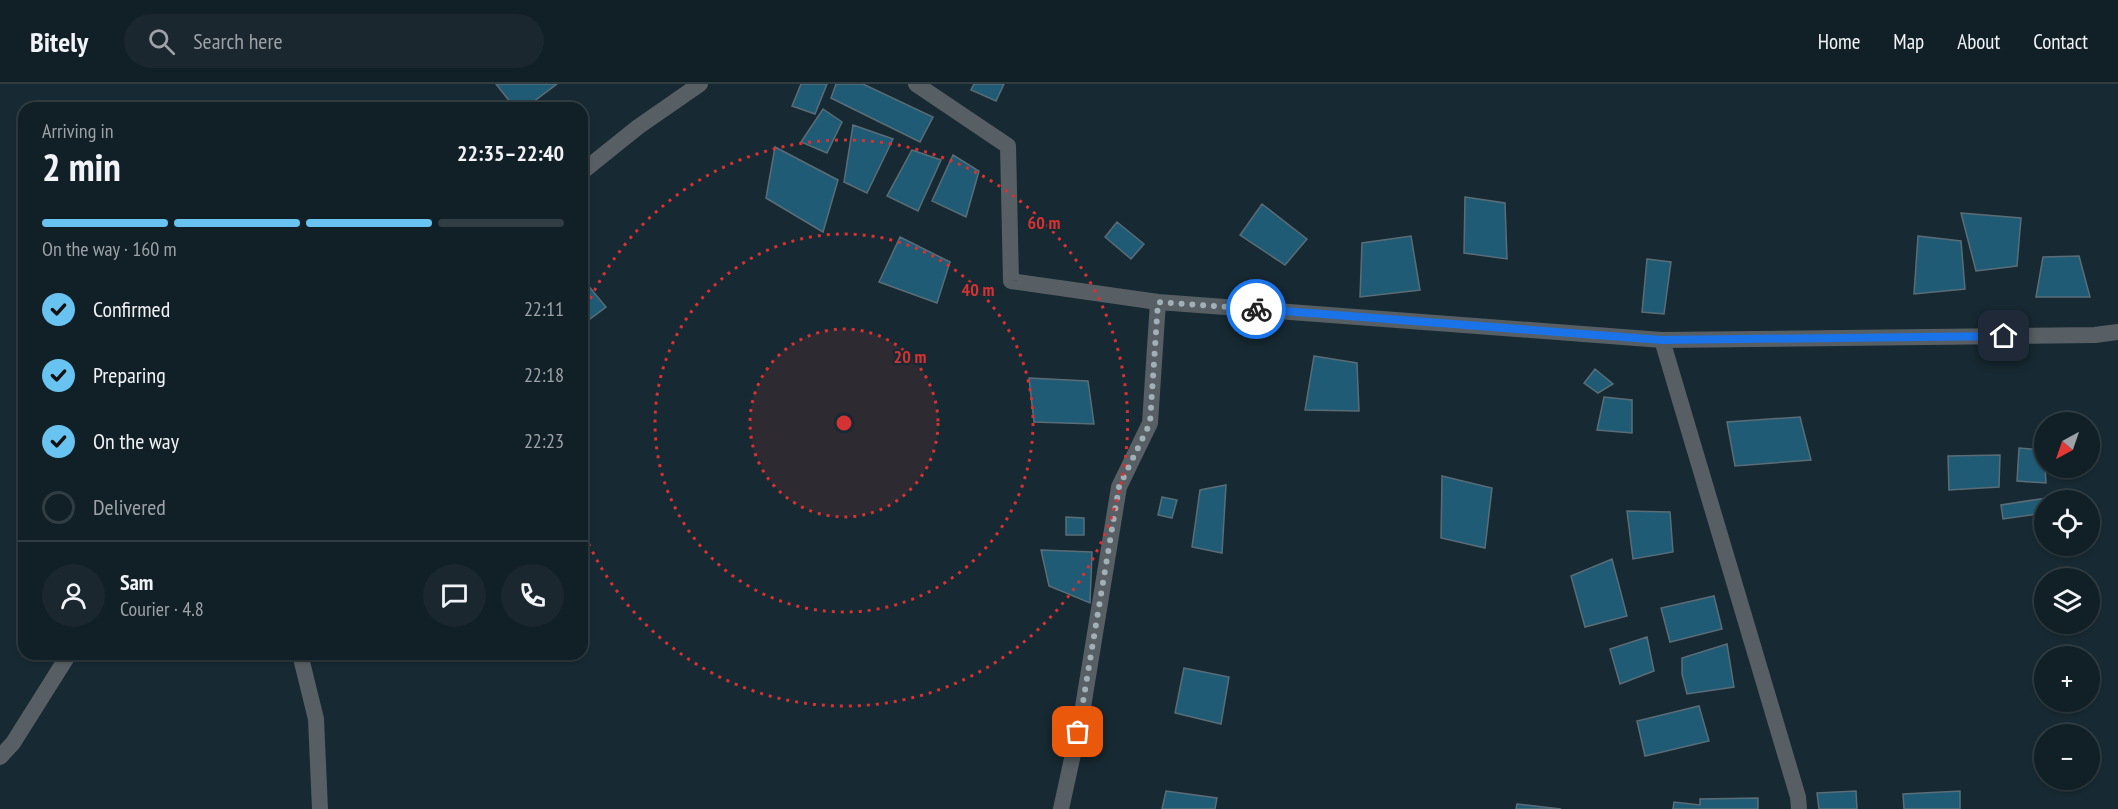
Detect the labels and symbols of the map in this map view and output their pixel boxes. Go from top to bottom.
text: 60 m [1028,211,1060,234]
text: 40 m [962,278,994,301]
courier [1226,279,1286,339]
pin [1978,310,2029,361]
text: 20 m [894,345,926,368]
north arrow [2034,412,2100,478]
centre of rings [834,413,854,433]
pin [1052,706,1103,757]

